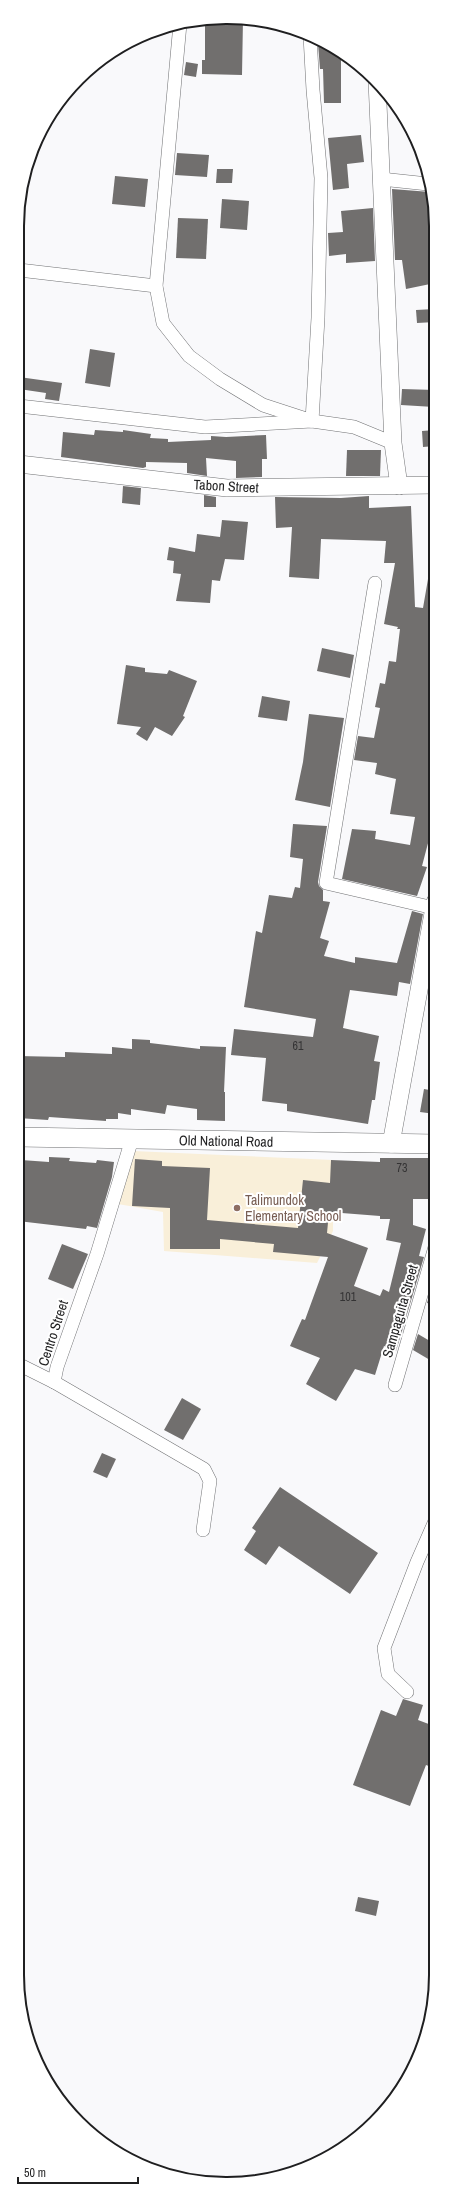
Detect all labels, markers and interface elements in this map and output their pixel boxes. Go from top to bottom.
street label: Tabon Street [193,475,259,497]
house number: 61 [293,1038,304,1054]
street label: Old National Road [179,1131,273,1151]
house number: 73 [397,1160,407,1176]
place label: Talimundok Elementary School [245,1191,341,1225]
marker: Talimundok Elementary School [232,1203,242,1213]
street label: Sampaguita Street [378,1263,422,1359]
house number: 101 [340,1289,357,1305]
street label: Centro Street [34,1298,72,1368]
scale bar [18,2159,138,2185]
text: 50 m [24,2165,46,2181]

